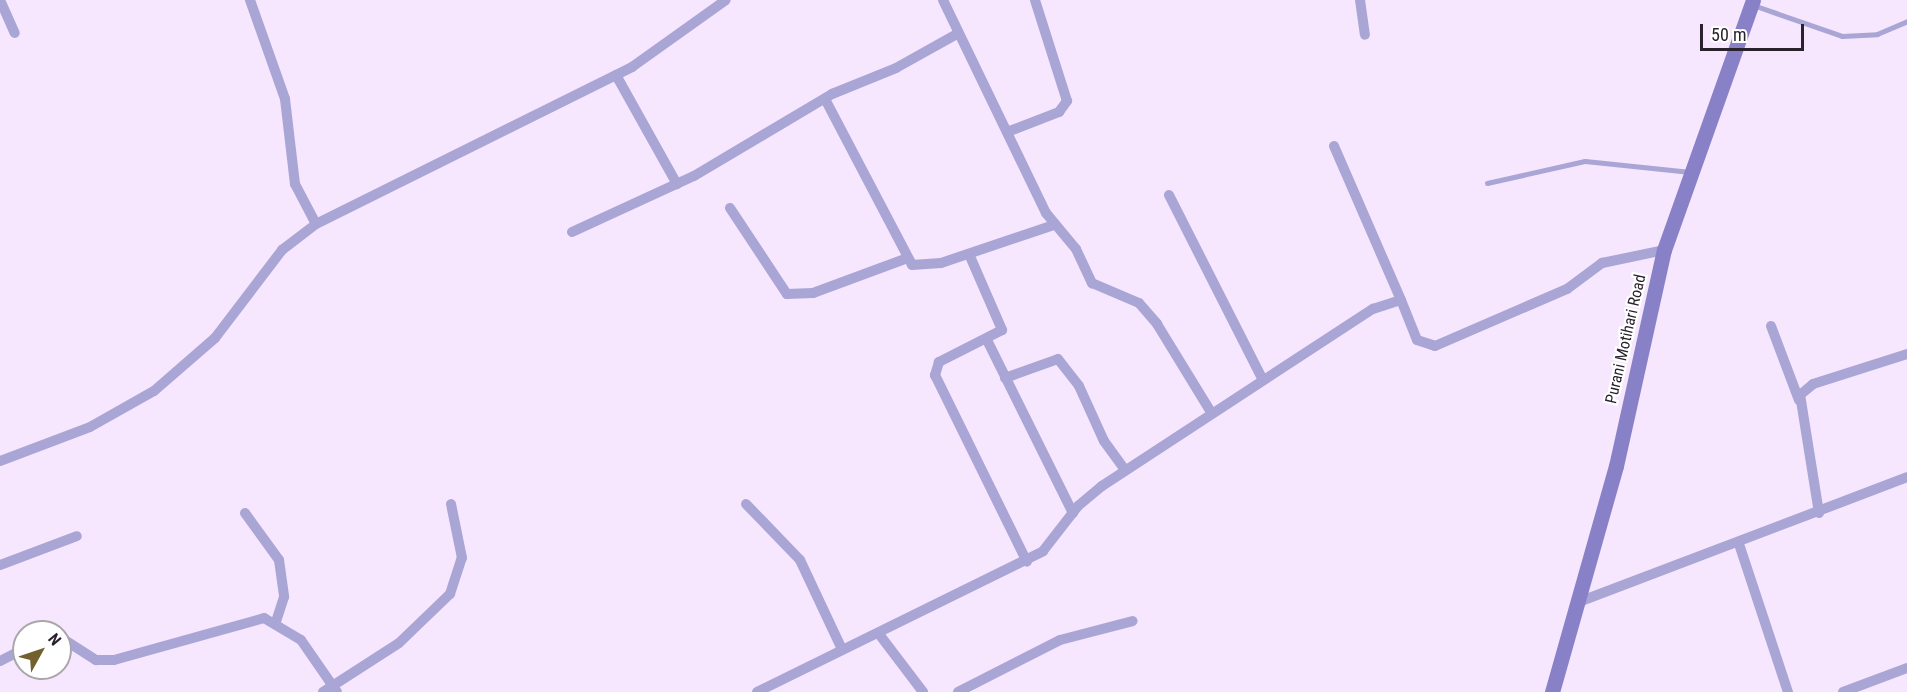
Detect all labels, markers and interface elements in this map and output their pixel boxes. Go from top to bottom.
scale bar [1703,12,1806,50]
text: 50 m [1711,24,1746,45]
street label: Purani Motihari Road [1602,272,1650,406]
north arrow [12,620,72,680]
text: N [44,630,65,649]

